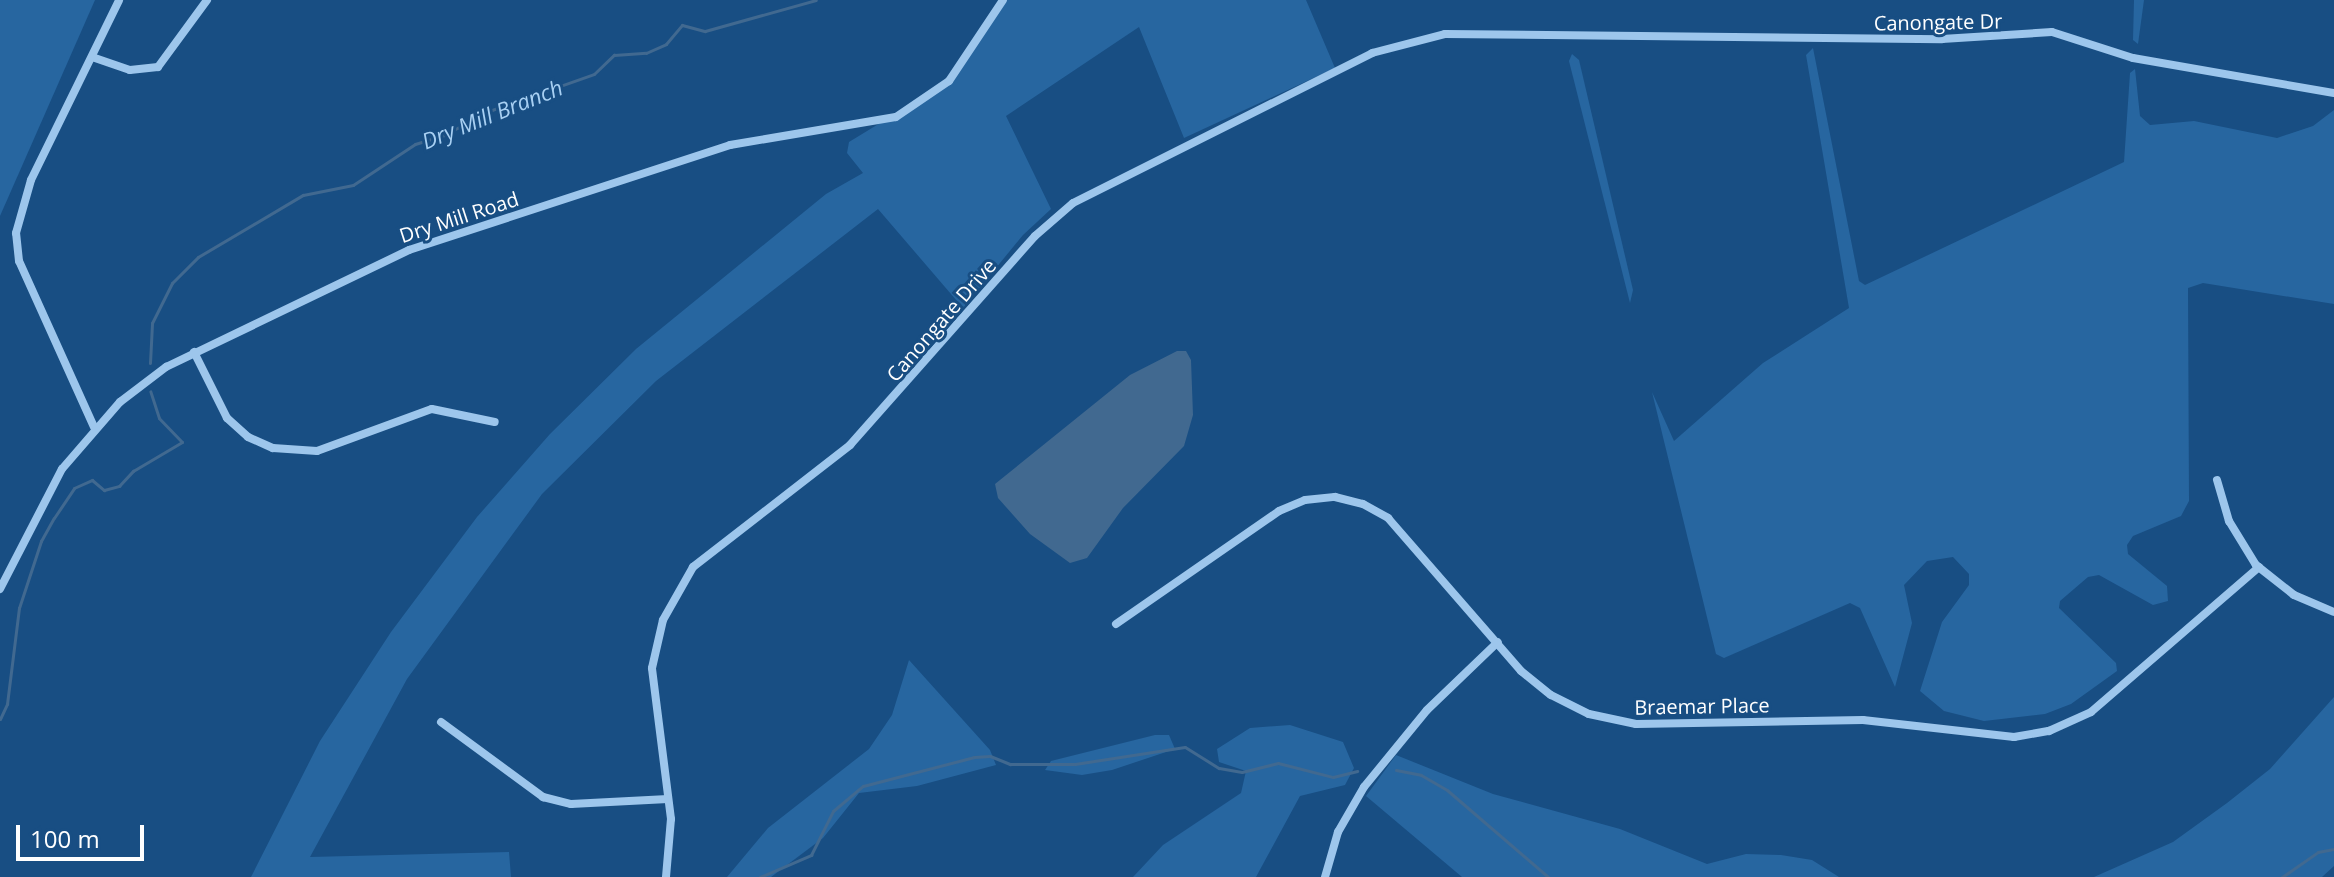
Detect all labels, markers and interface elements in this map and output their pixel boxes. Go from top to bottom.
street label: Canongate Dr [1874,9,2002,35]
water label: Dry Mill Branch [418,74,566,154]
street label: Dry Mill Road [396,186,522,248]
street label: Canongate Drive [881,254,1001,386]
street label: Braemar Place [1634,693,1770,719]
scale bar [20,809,148,859]
text: 100 m [30,822,100,855]

